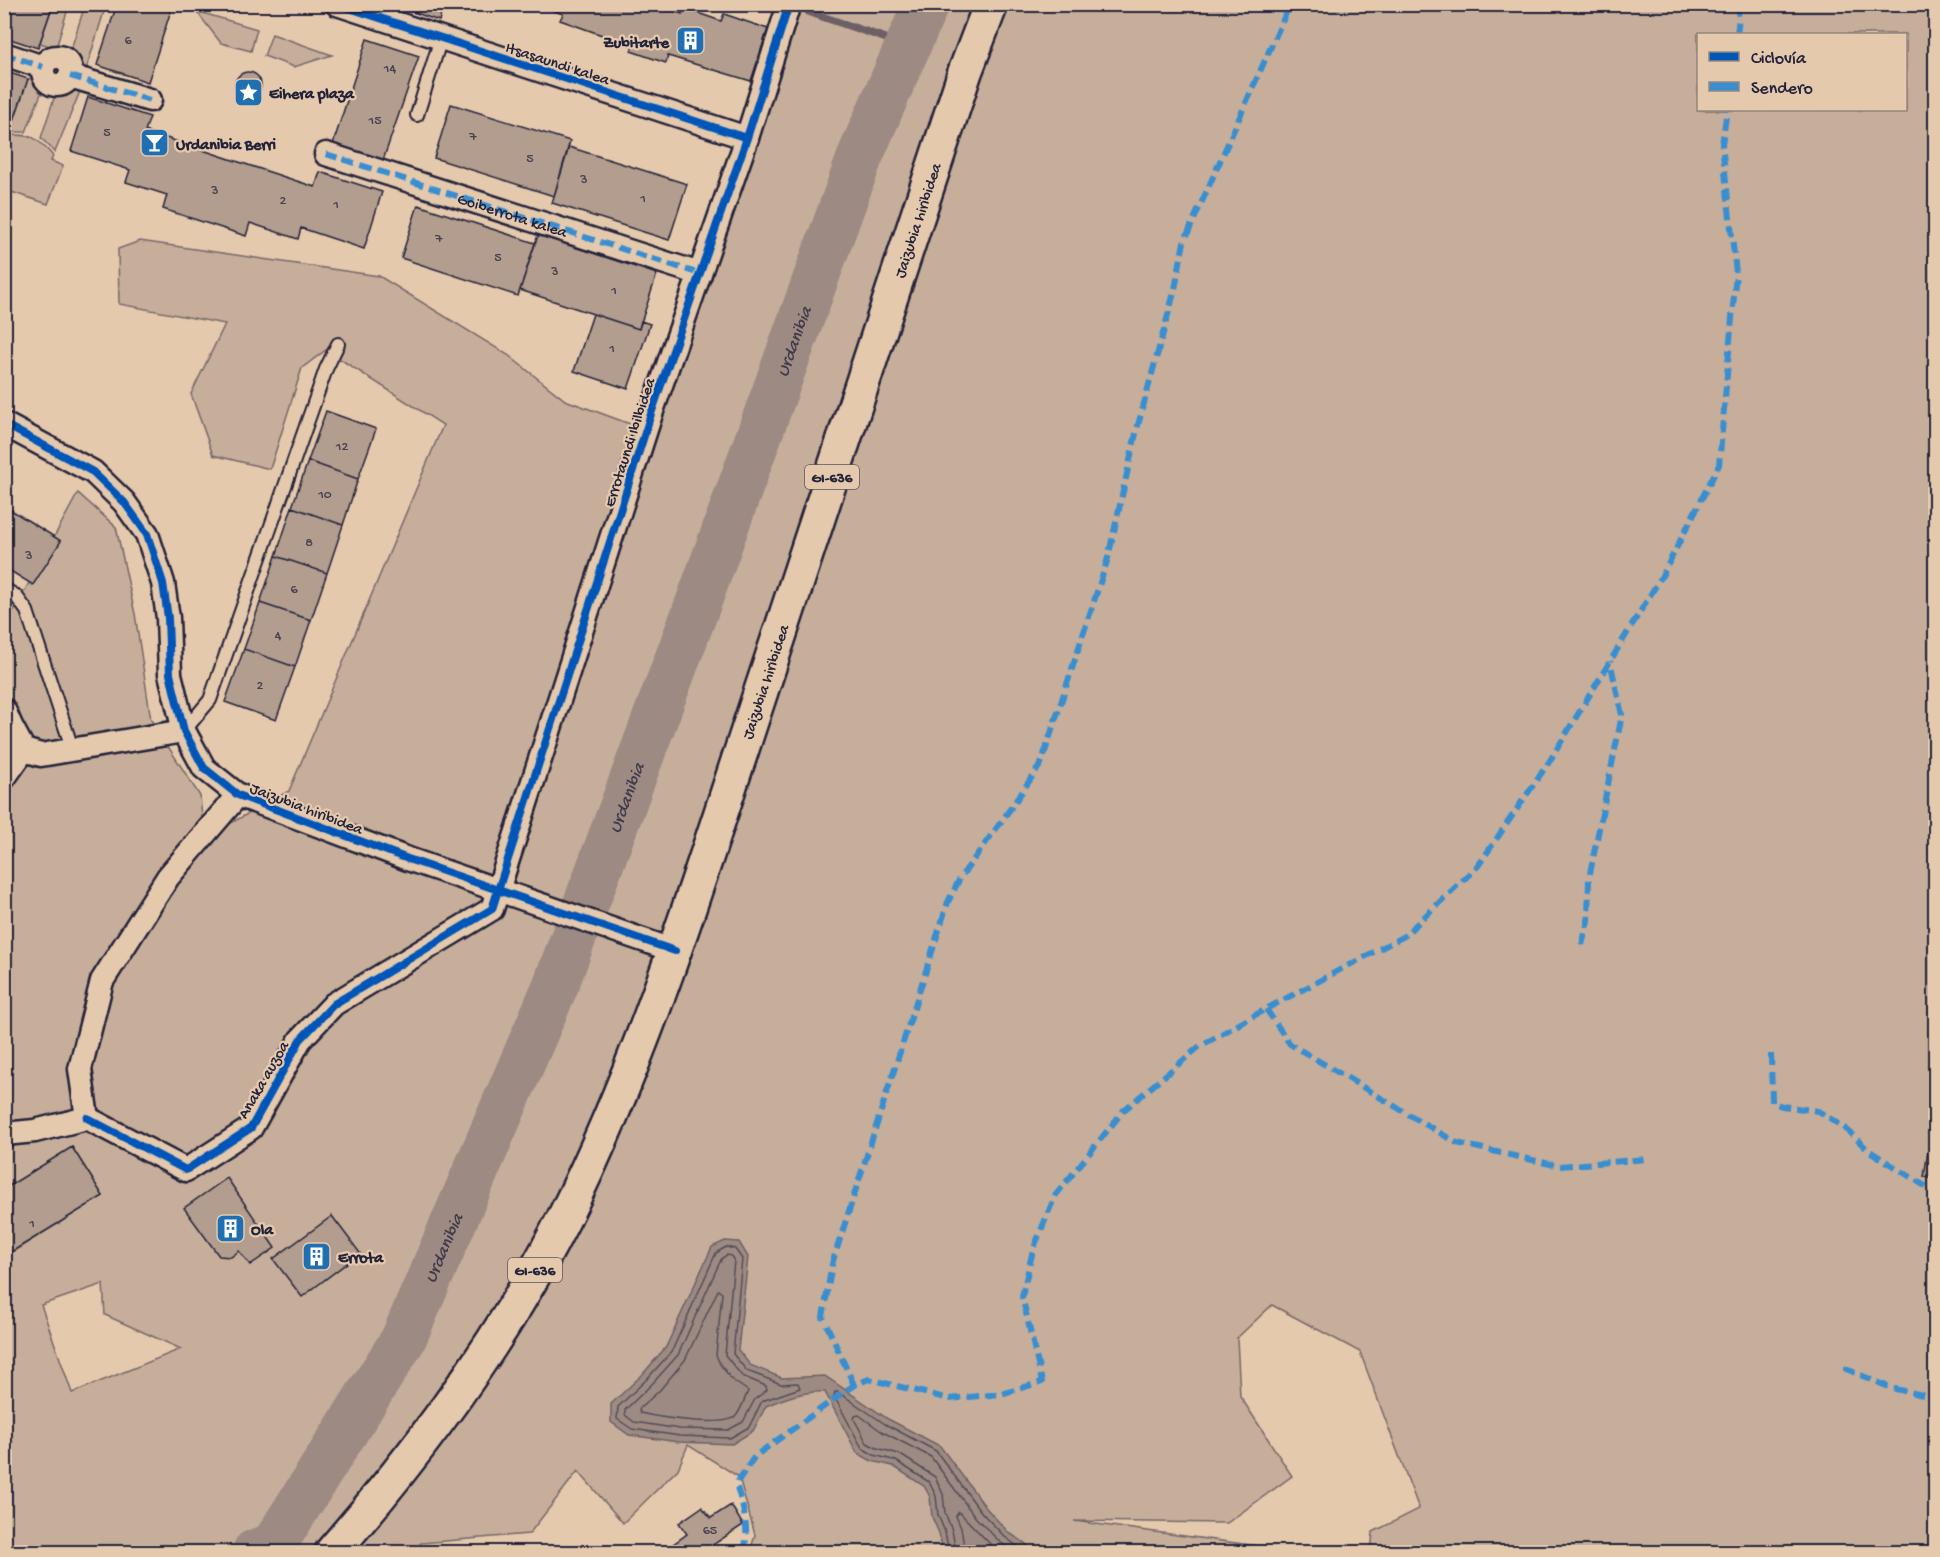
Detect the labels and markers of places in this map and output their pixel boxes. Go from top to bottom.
building icon: Zubitarte [674,25,706,57]
place label: Zubitarte [603,35,670,54]
place icon: Eihera plaza [232,76,264,108]
place label: Eihera plaza [269,86,355,105]
bar icon: Urdanibia Berri [139,127,171,159]
place label: Urdanibia Berri [176,137,277,156]
building icon: Ola [214,1212,246,1244]
place label: Ola [251,1222,274,1241]
building icon: Errota [301,1240,333,1272]
place label: Errota [338,1250,384,1269]

